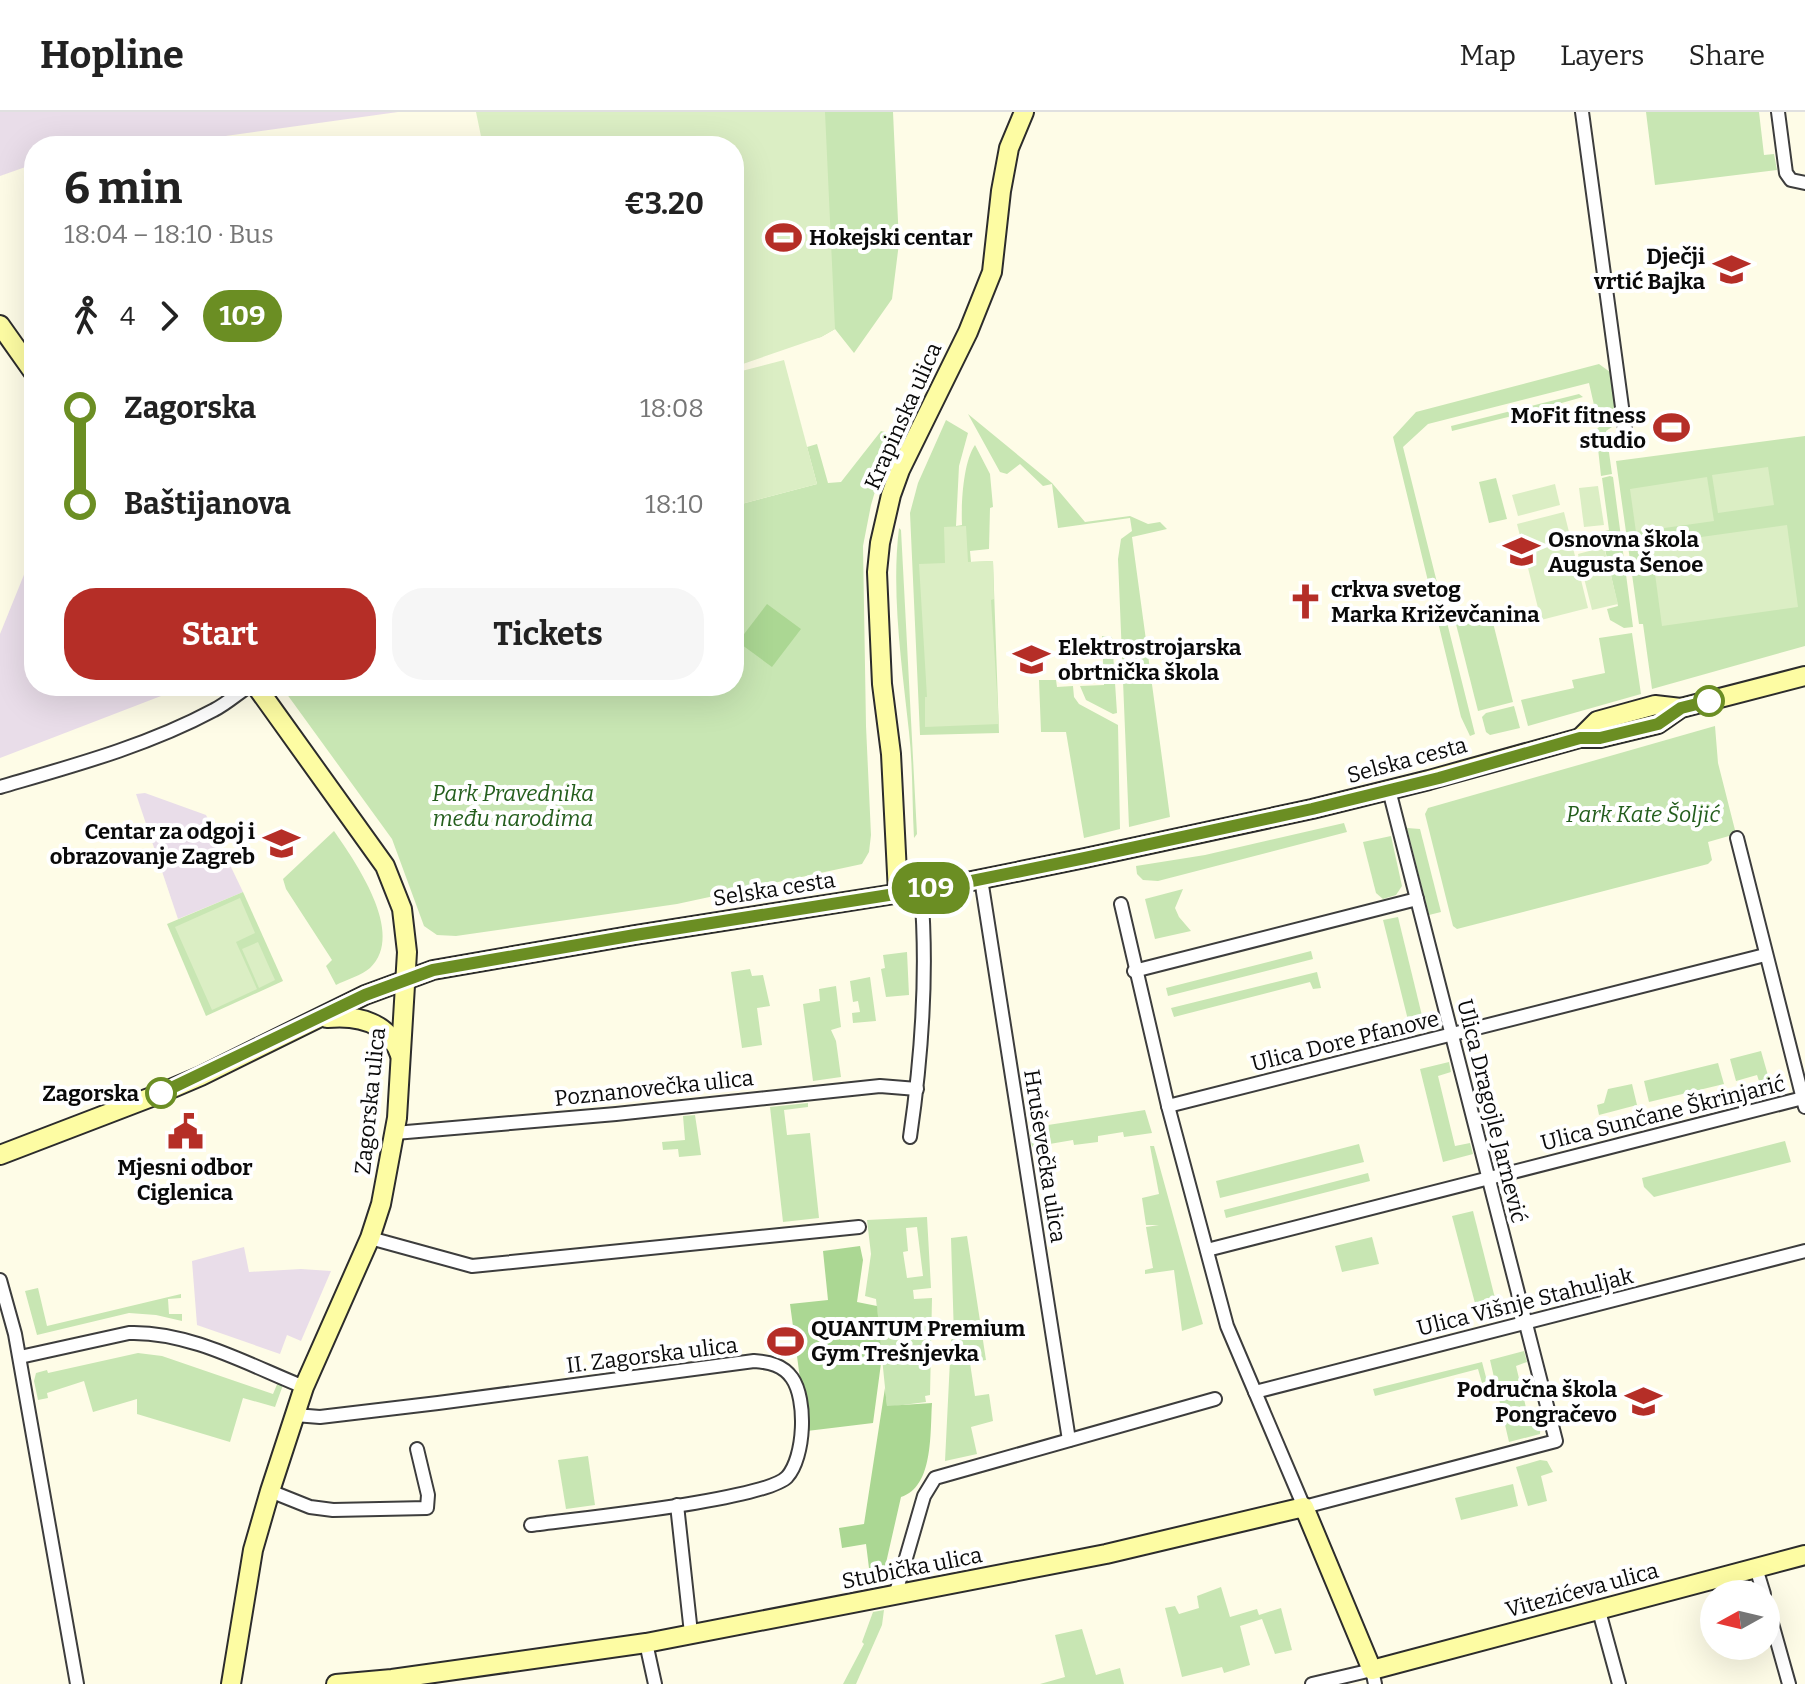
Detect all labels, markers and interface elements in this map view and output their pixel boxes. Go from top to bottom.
text: Hopline [40,32,184,78]
text: Map [1459,39,1516,72]
text: Layers [1560,39,1644,72]
text: Share [1688,39,1765,72]
text: 6 min [64,162,182,215]
text: €3.20 [624,186,704,222]
sports icon: Hokejski centar [764,218,802,256]
text: 18:04 – 18:10 · Bus [64,219,274,250]
place label: Hokejski centar [809,224,973,251]
place label: Dječji vrtić Bajka [1593,243,1706,295]
school or university icon: Dječji vrtić Bajka [1712,250,1750,288]
icon: walk [64,294,108,338]
icon: forward [147,294,191,338]
text: 109 [219,299,266,332]
text: 4 [120,301,135,332]
street label: Krapinska ulica [859,338,947,494]
text: Zagorska [124,390,256,426]
text: 18:08 [640,393,704,424]
place label: MoFit fitness studio [1511,402,1646,454]
sports icon: MoFit fitness studio [1653,409,1691,447]
text: Baštijanova [124,486,291,522]
text: 18:10 [645,489,704,520]
place label: Osnovna škola Augusta Šenoe [1548,526,1703,578]
school or university icon: Osnovna škola Augusta Šenoe [1503,533,1541,571]
place label: crkva svetog Marka Križevčanina [1331,576,1540,628]
church icon: crkva svetog Marka Križevčanina [1286,583,1324,621]
button: Start [64,588,376,680]
button: Tickets [392,588,704,680]
place label: Elektrostrojarska obrtnička škola [1058,634,1242,686]
school or university icon: Elektrostrojarska obrtnička škola [1013,641,1051,679]
unlabelled marker [1694,686,1724,716]
street label: Selska cesta [1344,731,1470,789]
park label: Park Pravednika među narodima [432,780,594,832]
park label: Park Kate Šoljić [1566,801,1720,828]
place label: Centar za odgoj i obrazovanje Zagreb [50,818,255,870]
school or university icon: Centar za odgoj i obrazovanje Zagreb [262,825,300,863]
line badge: 109 [885,862,977,914]
street label: Selska cesta [711,866,837,912]
text: 109 [908,871,954,904]
street label: Ulica Dragojle Jarnević [1451,996,1533,1226]
street label: Ulica Dore Pfanove [1248,1005,1442,1077]
street label: Zagorska ulica [349,1026,391,1176]
street label: Poznanovečka ulica [553,1064,755,1112]
street label: Hruševečka ulica [1018,1067,1072,1245]
street label: Ulica Sunčane Škrinjarić [1538,1070,1788,1156]
marker: Zagorska [146,1078,176,1108]
place label: Zagorska [42,1080,140,1107]
public building icon: Mjesni odbor Ciglenica [166,1112,204,1150]
place label: Mjesni odbor Ciglenica [117,1154,253,1206]
street label: Ulica Višnje Stahuljak [1414,1262,1636,1342]
place label: QUANTUM Premium Gym Trešnjevka [811,1315,1025,1367]
sports icon: QUANTUM Premium Gym Trešnjevka [766,1322,804,1360]
street label: II. Zagorska ulica [565,1331,739,1379]
place label: Područna škola Pongračevo [1457,1376,1618,1428]
school or university icon: Područna škola Pongračevo [1624,1383,1662,1421]
street label: Stubička ulica [840,1541,984,1595]
street label: Vitezićeva ulica [1503,1557,1661,1623]
north arrow [1700,1580,1780,1660]
map controls [1700,1580,1780,1660]

